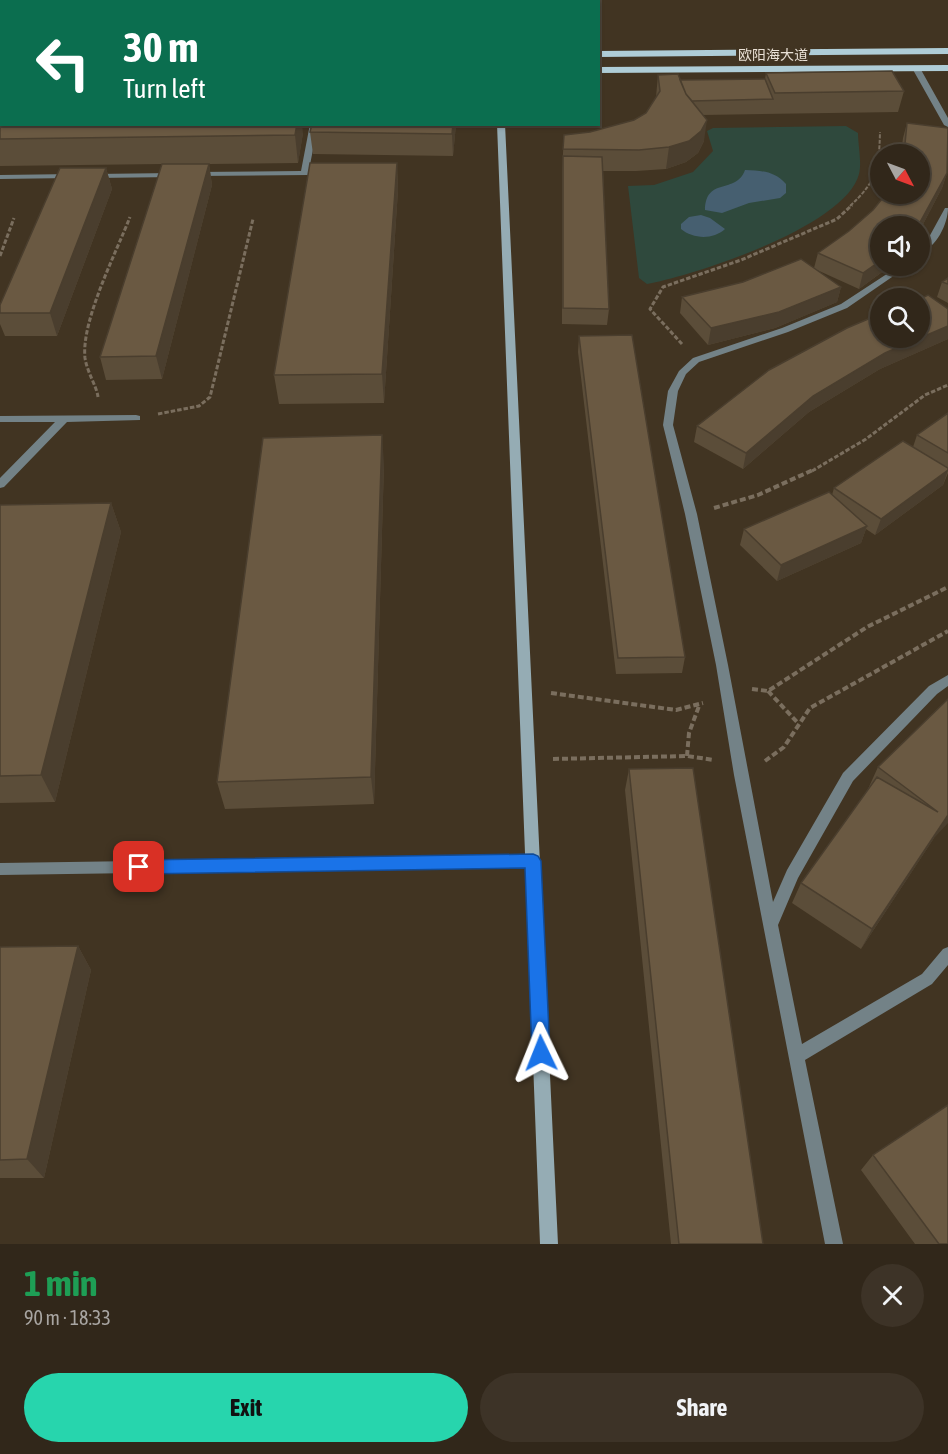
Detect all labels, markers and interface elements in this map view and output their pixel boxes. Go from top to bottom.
text: 30 m [123,23,198,71]
icon: left [24,24,102,102]
street label: 欧阳海大道 [738,47,808,63]
text: Turn left [123,73,206,104]
north arrow [870,144,930,204]
map controls [870,144,930,348]
button: sound [870,216,930,276]
button: search [870,288,930,348]
pin [113,841,164,892]
icon: arrive [122,850,155,883]
position arrow [509,1021,573,1085]
text: 1 min [24,1262,98,1304]
button: close [861,1264,924,1327]
text: 90 m · 18:33 [24,1306,111,1329]
button: Exit [24,1373,468,1442]
button: Share [480,1373,924,1442]

